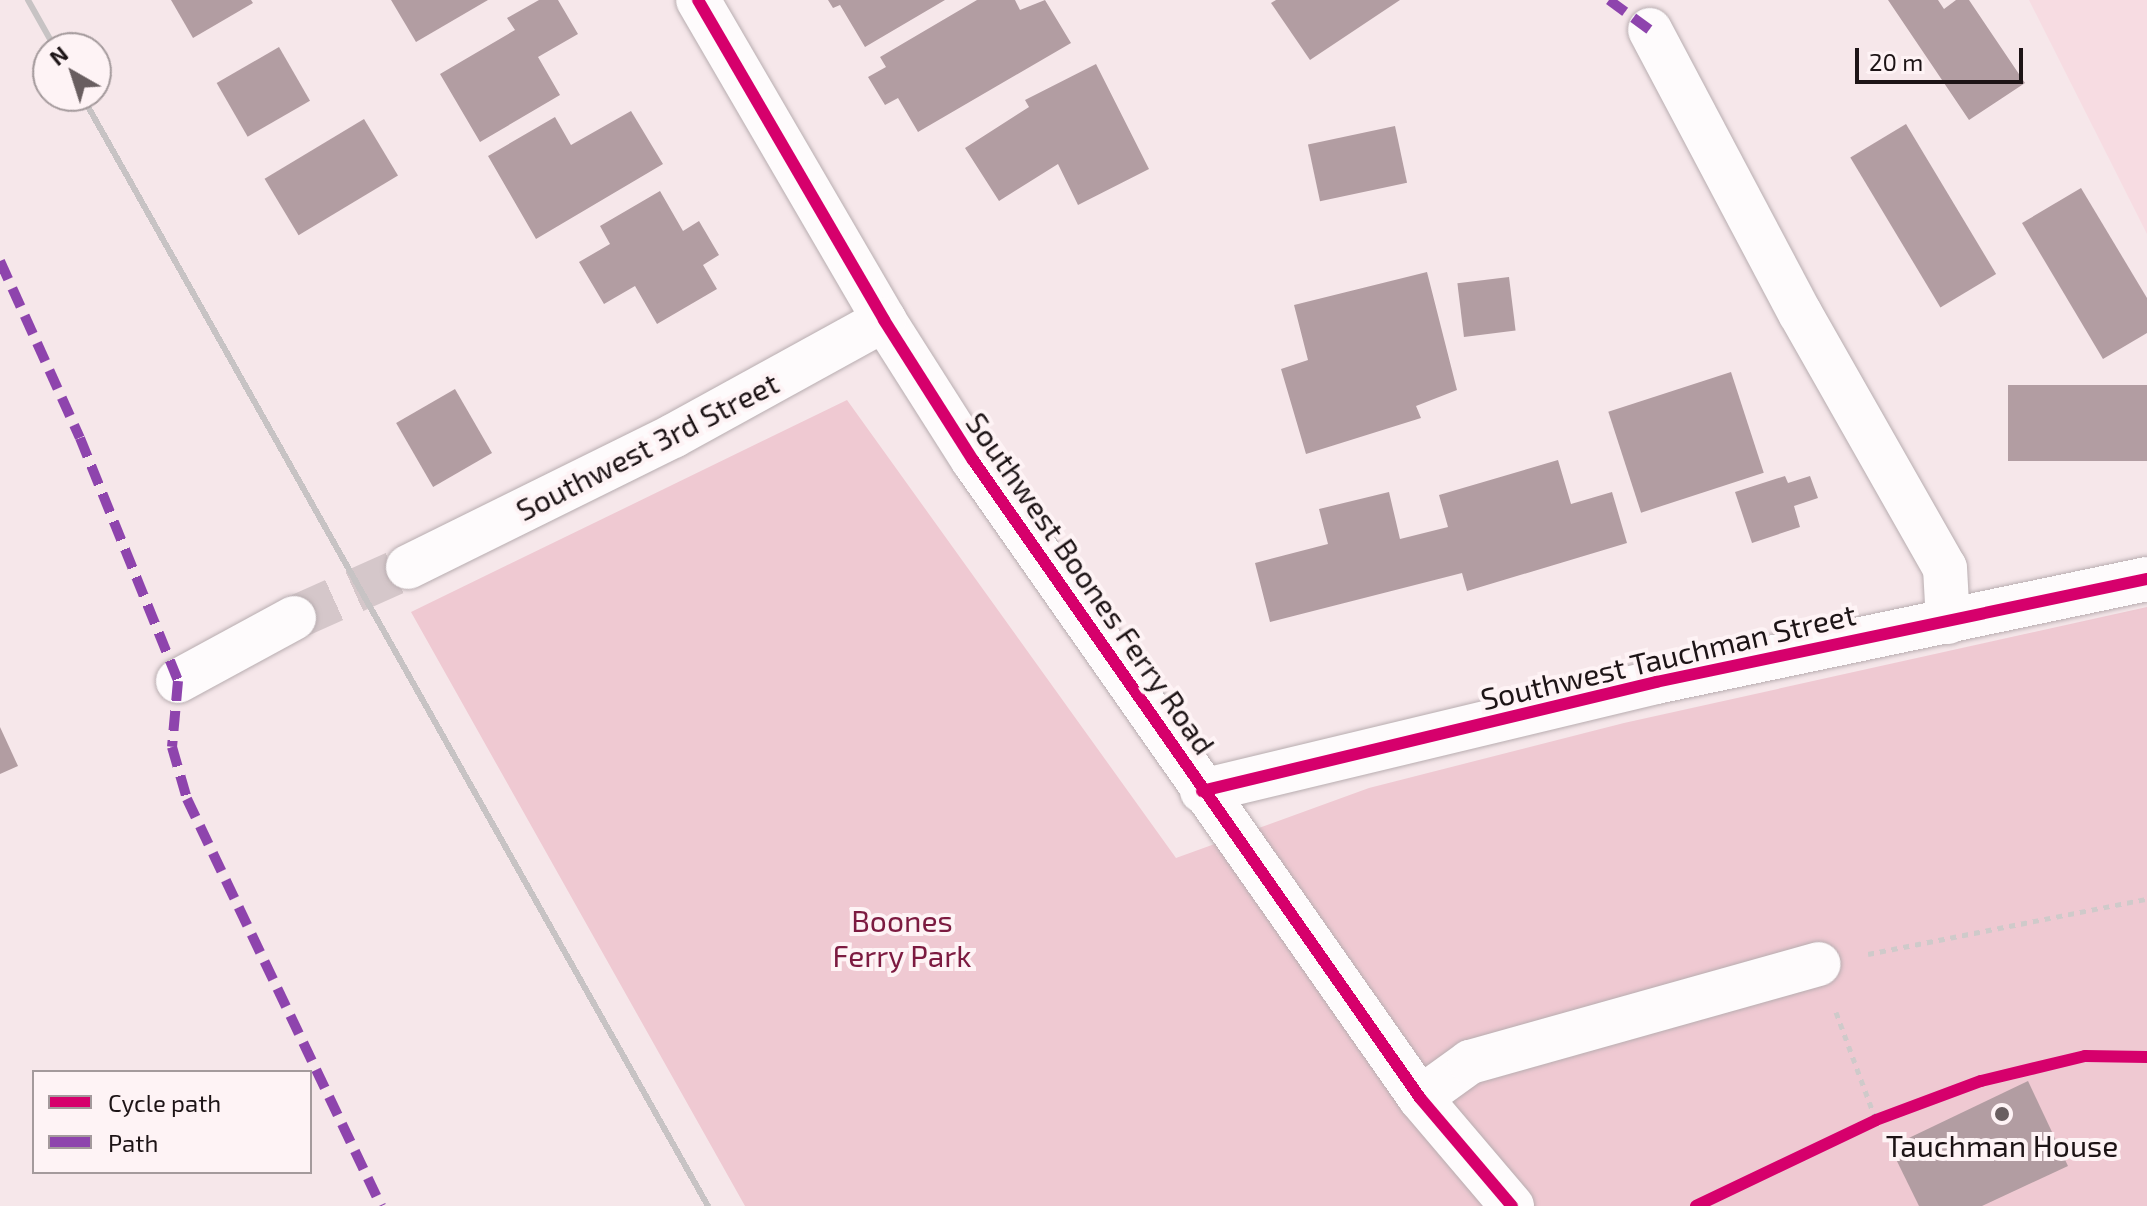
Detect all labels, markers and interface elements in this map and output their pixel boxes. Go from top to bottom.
north arrow [32,32,112,112]
scale bar [1859,32,2027,82]
text: N [44,40,73,70]
text: 20 m [1869,47,1923,76]
street label: Southwest 3rd Street [510,364,784,528]
street label: Southwest Boones Ferry Road [959,405,1223,761]
street label: Southwest Tauchman Street [1477,595,1859,717]
park label: Boones Ferry Park [832,902,972,972]
legend [32,1070,312,1174]
text: Cycle path [108,1088,221,1117]
marker: Tauchman House [1993,1105,2011,1123]
place label: Tauchman House [1886,1127,2118,1163]
text: Path [108,1128,158,1157]

